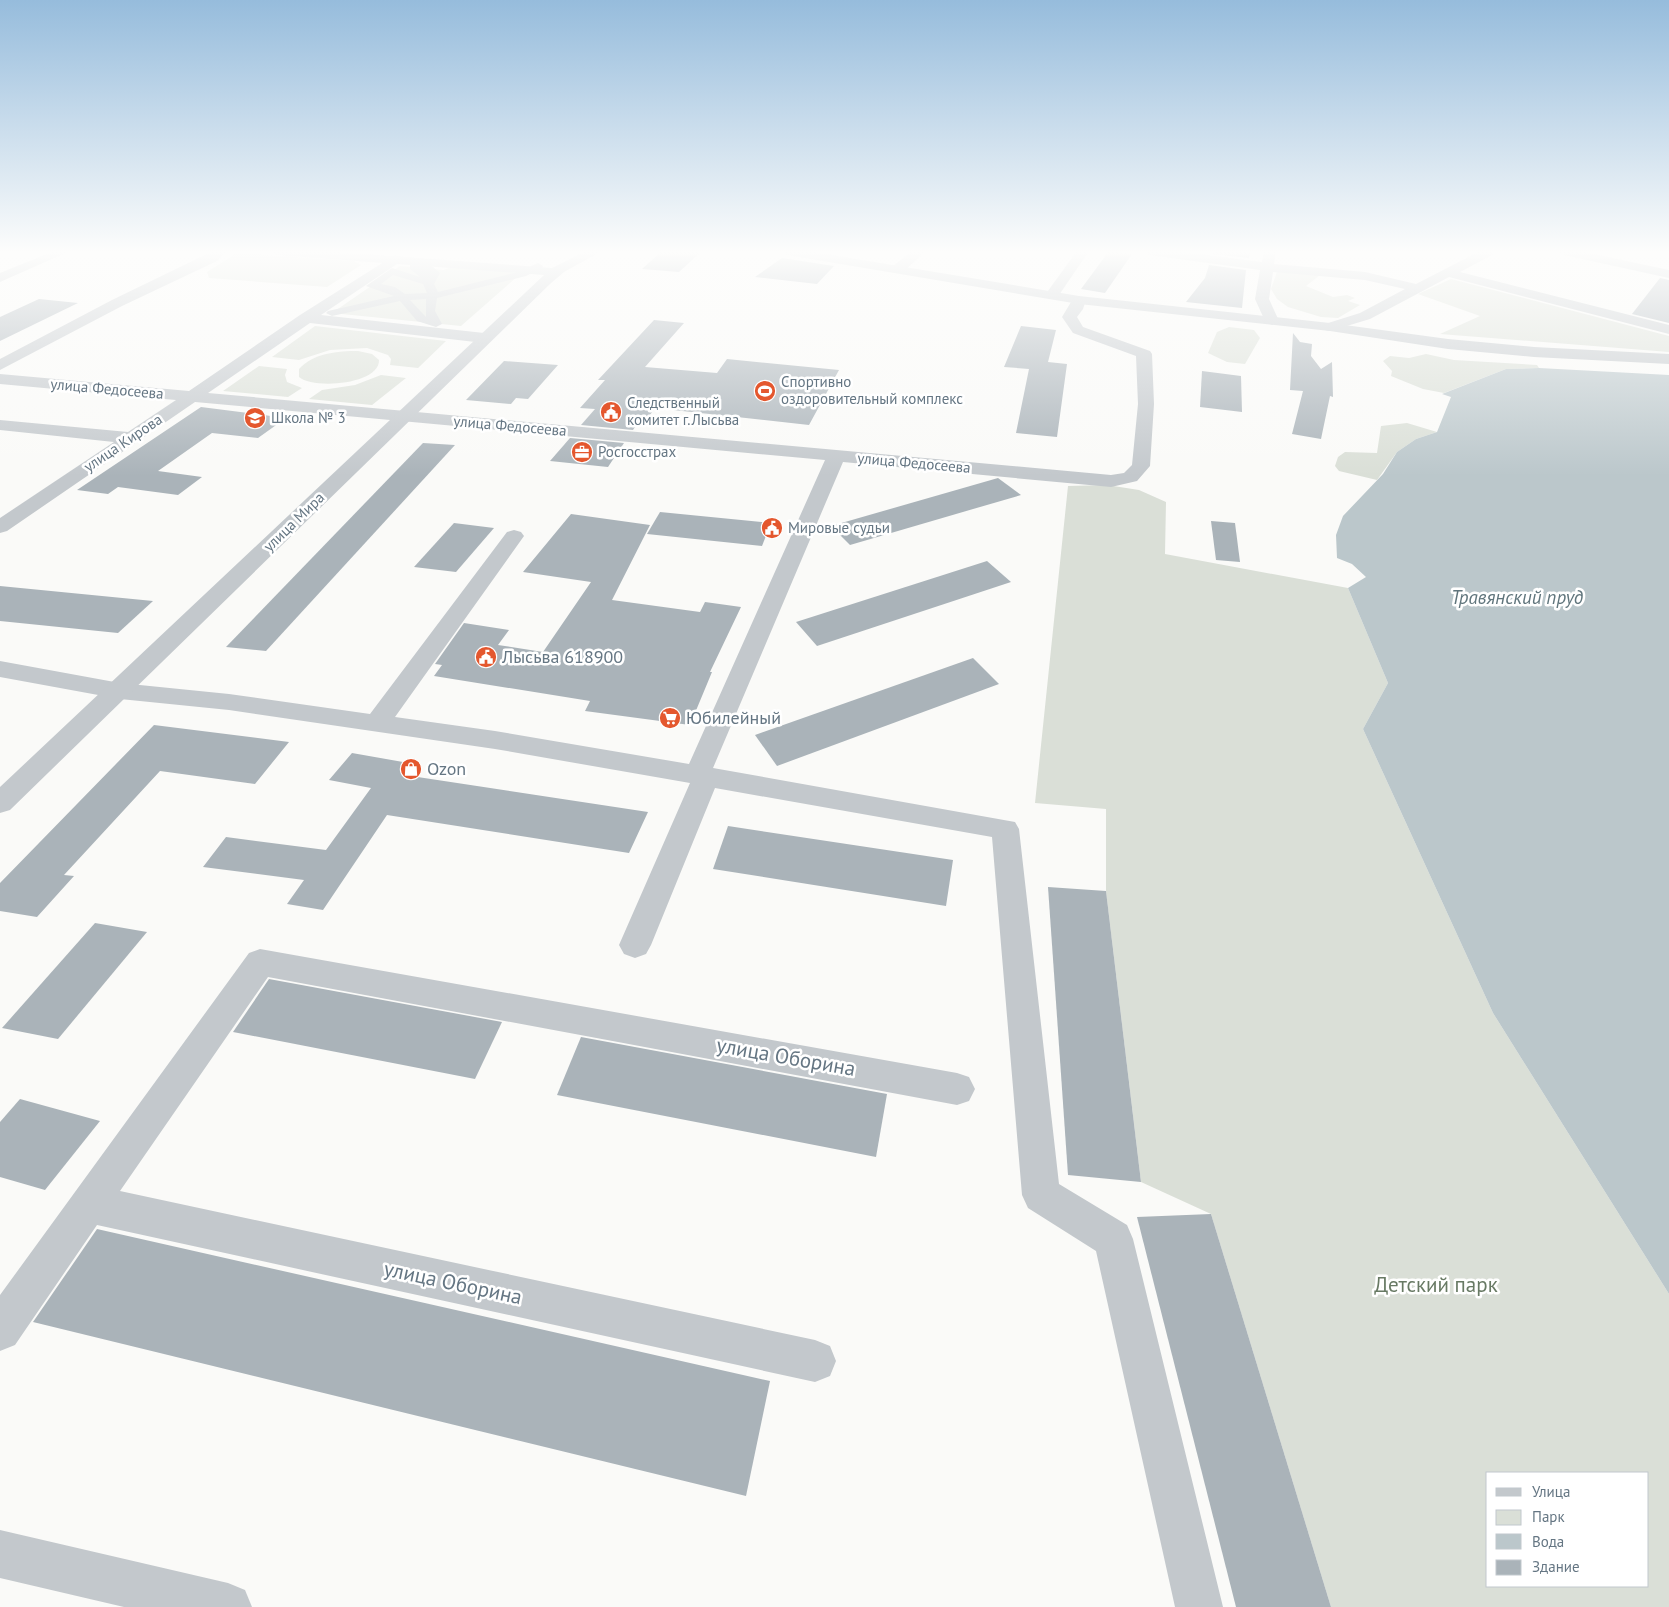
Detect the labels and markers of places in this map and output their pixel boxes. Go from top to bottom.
place label: Спортивно оздоровительный комплекс [781,372,963,408]
sports icon: Спортивно оздоровительный комплекс [753,379,777,403]
place label: Следственный комитет г.Лысьва [627,393,739,429]
public building icon: Следственный комитет г.Лысьва [599,400,623,424]
school or university icon: Школа № 3 [243,406,267,430]
place label: Школа № 3 [271,408,346,427]
office icon: Росгосстрах [570,440,594,464]
place label: Росгосстрах [598,442,676,461]
public building icon: Мировые судьи [760,516,784,540]
place label: Мировые судьи [788,518,890,537]
public building icon: Лысьва 618900 [474,645,498,669]
place label: Лысьва 618900 [501,645,623,668]
supermarket icon: Юбилейный [658,706,682,730]
place label: Юбилейный [686,706,781,729]
shop icon: Ozon [399,757,423,781]
place label: Ozon [427,757,466,780]

